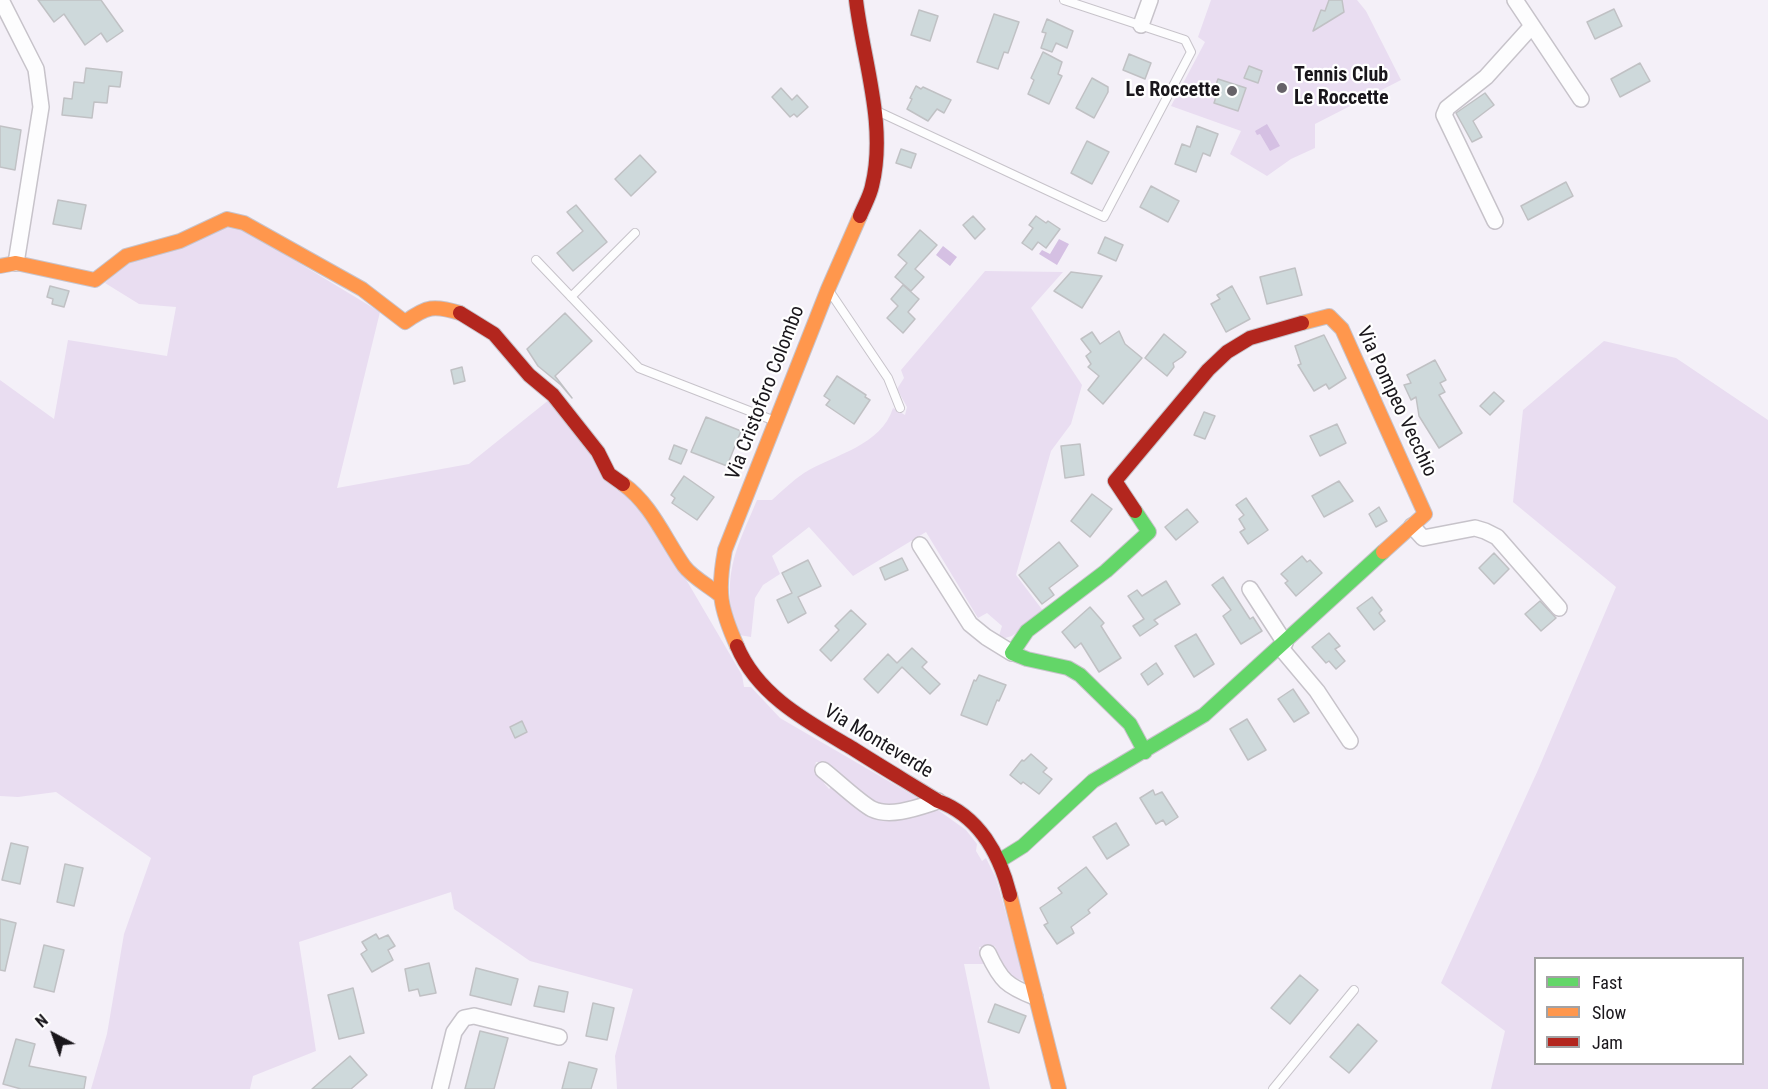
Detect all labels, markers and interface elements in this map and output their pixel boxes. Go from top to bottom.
place label: Tennis Club Le Roccette [1294,64,1389,111]
place label: Le Roccette [1125,79,1220,103]
marker: Tennis Club Le Roccette [1275,81,1289,95]
marker: Le Roccette [1225,84,1239,98]
street label: Via Cristoforo Colombo [722,302,810,484]
street label: Via Pompeo Vecchio [1351,323,1441,481]
street label: Via Monteverde [819,700,937,784]
legend [1534,957,1744,1065]
text: Fast [1592,972,1623,993]
text: Slow [1592,1002,1626,1023]
north arrow [24,1005,84,1065]
text: N [32,1011,52,1031]
text: Jam [1592,1032,1623,1053]

